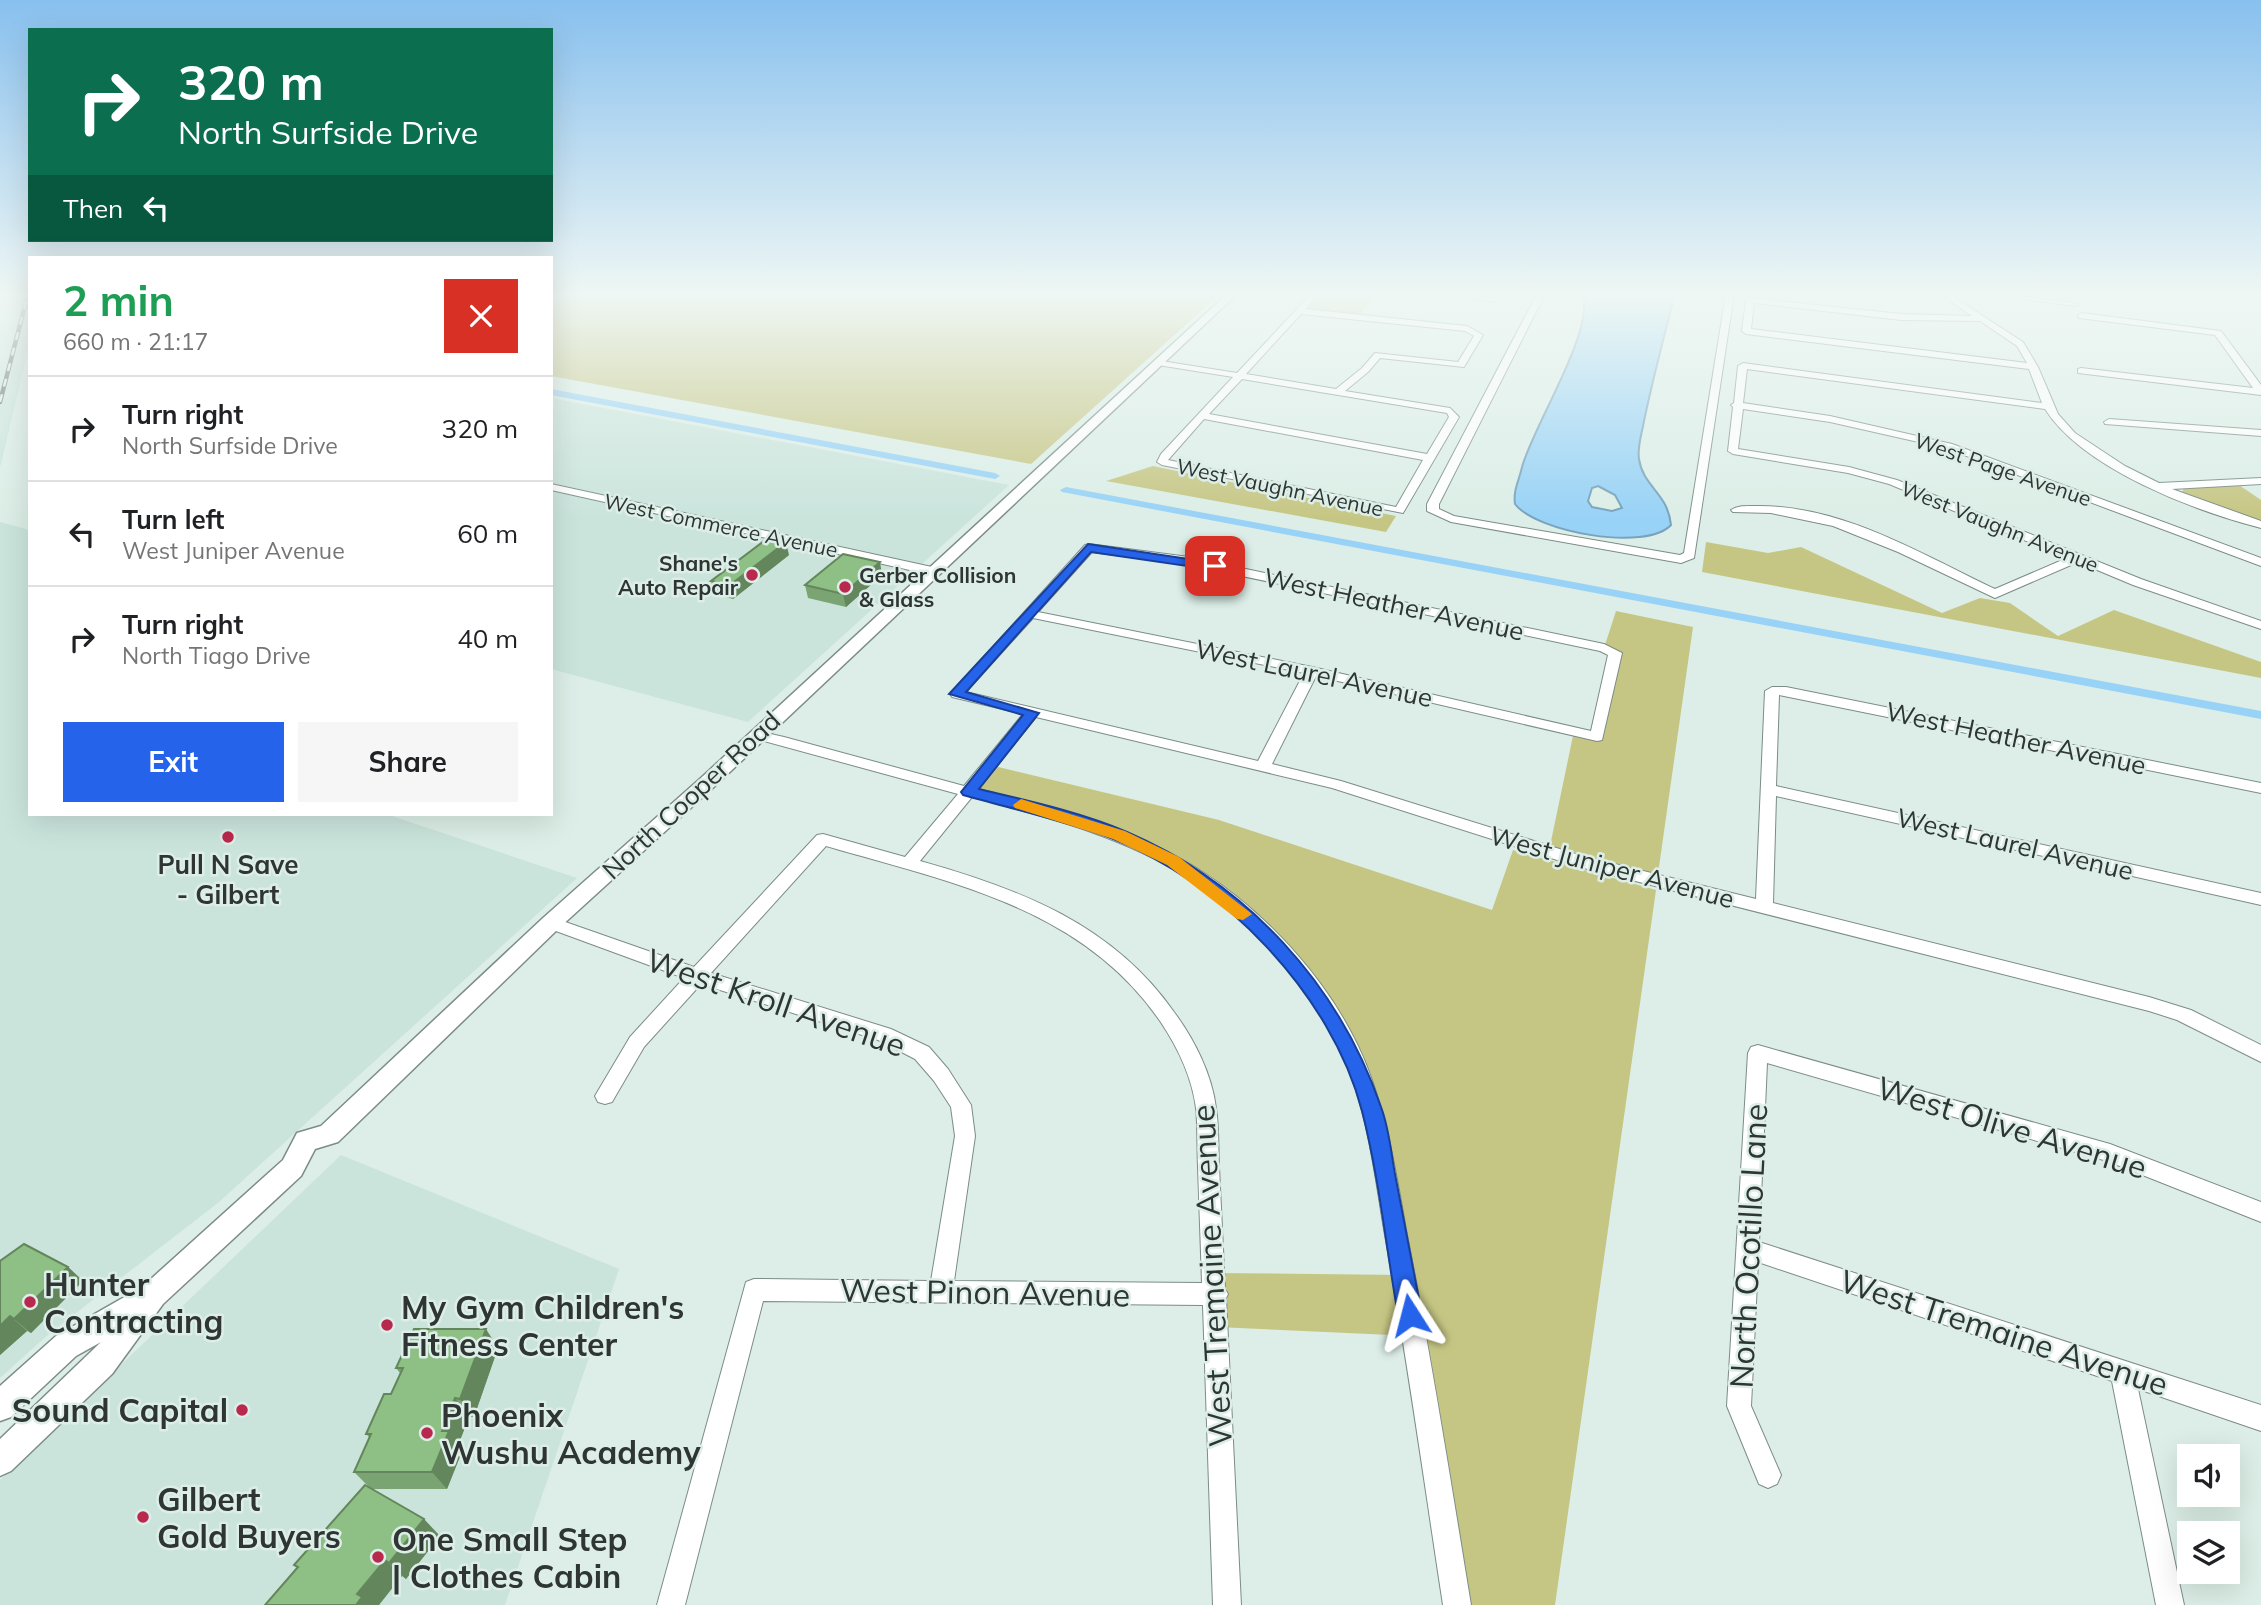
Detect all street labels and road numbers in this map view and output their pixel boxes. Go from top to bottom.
street label: West Page Avenue [1911,427,2095,511]
street label: West Vaughn Avenue [1174,452,1386,522]
street label: West Vaughn Avenue [1897,474,2103,578]
street label: West Commerce Avenue [602,488,840,562]
street label: West Heather Avenue [1261,560,1527,648]
street label: West Laurel Avenue [1192,632,1436,714]
street label: West Heather Avenue [1883,694,2149,782]
street label: North Cooper Road [595,704,787,886]
street label: West Laurel Avenue [1893,801,2137,887]
street label: West Juniper Avenue [1486,818,1738,916]
street label: West Kroll Avenue [641,939,911,1065]
street label: West Olive Avenue [1872,1067,2152,1187]
street label: North Ocotillo Lane [1721,1103,1775,1389]
street label: West Tremaine Avenue [1182,1104,1240,1448]
street label: West Tremaine Avenue [1835,1260,2173,1404]
street label: West Pinon Avenue [839,1269,1131,1315]

